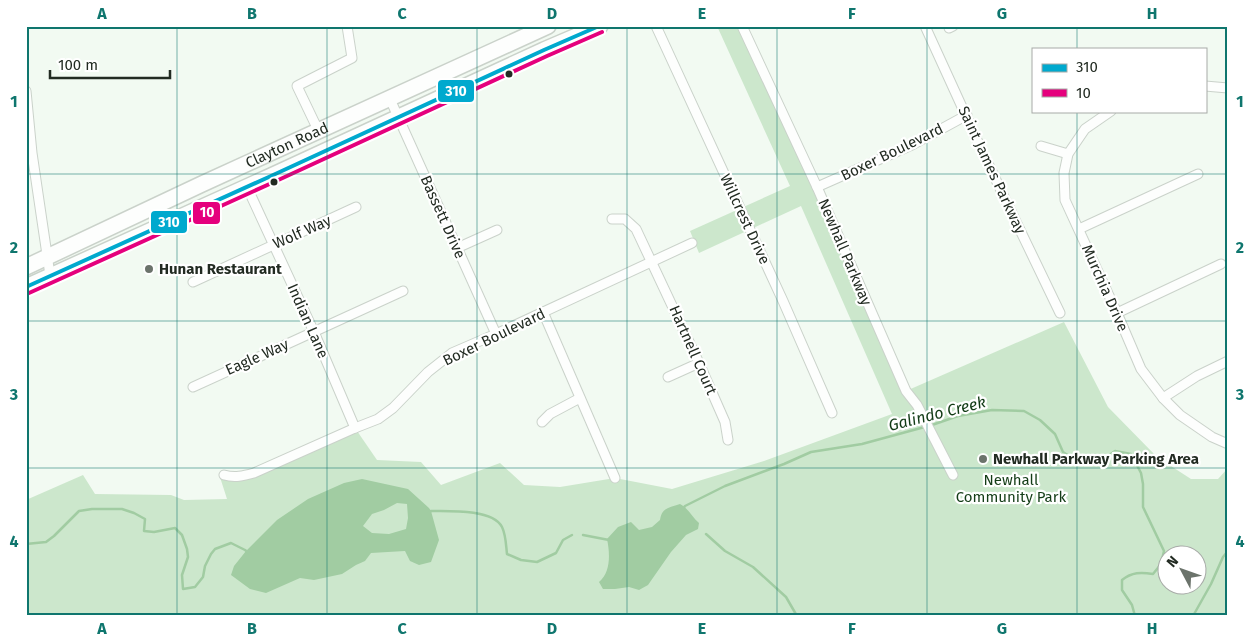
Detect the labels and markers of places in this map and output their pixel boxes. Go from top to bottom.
unlabelled marker [504,69,514,79]
unlabelled marker [269,177,279,187]
place label: Hunan Restaurant [159,260,282,278]
marker: Hunan Restaurant [143,263,155,275]
place label: Newhall Parkway Parking Area [993,450,1199,468]
marker: Newhall Parkway Parking Area [977,453,989,465]

